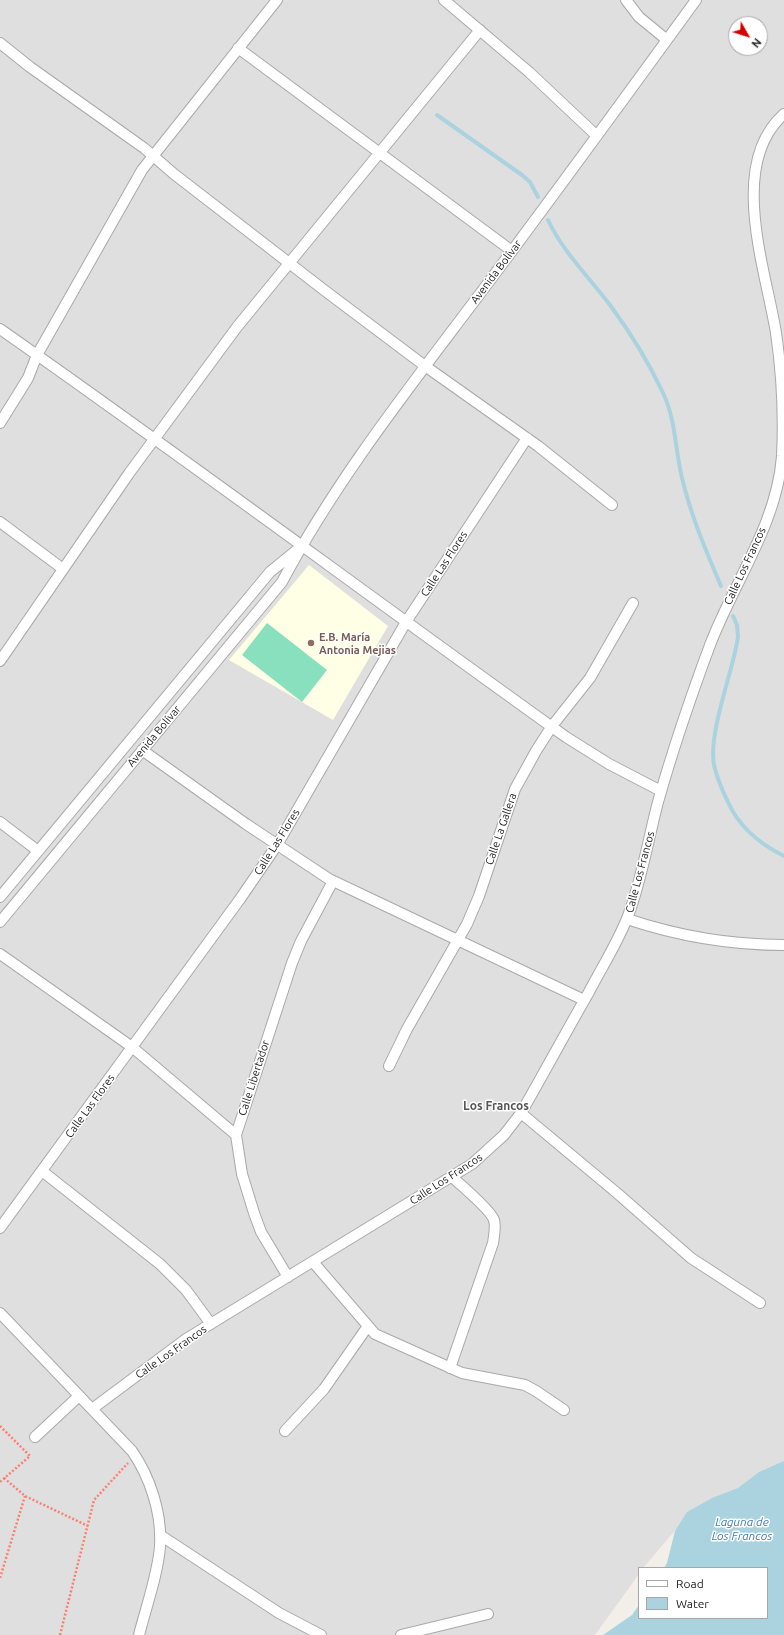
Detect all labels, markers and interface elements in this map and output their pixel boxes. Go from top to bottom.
north arrow [728,16,768,56]
text: N [749,36,764,50]
street label: Avenida Bolívar [468,238,524,306]
street label: Calle Los Francos [721,525,769,607]
street label: Calle Las Flores [418,529,470,599]
place label: E.B. María Antonia Mejias [319,630,396,656]
marker: E.B. María Antonia Mejias [306,638,316,648]
street label: Avenida Bolívar [124,703,184,769]
street label: Calle La Gallera [483,791,519,867]
street label: Calle Las Flores [251,807,303,877]
street label: Calle Los Francos [623,830,657,914]
street label: Calle Libertador [236,1039,272,1117]
street label: Calle Las Flores [62,1072,118,1140]
district label: Los Francos [463,1099,529,1113]
street label: Calle Los Francos [407,1151,485,1207]
street label: Calle Los Francos [133,1322,209,1382]
water label: Laguna de Los Francos [712,1515,772,1543]
legend [638,1567,768,1619]
text: Road [676,1577,704,1590]
text: Water [676,1597,709,1610]

